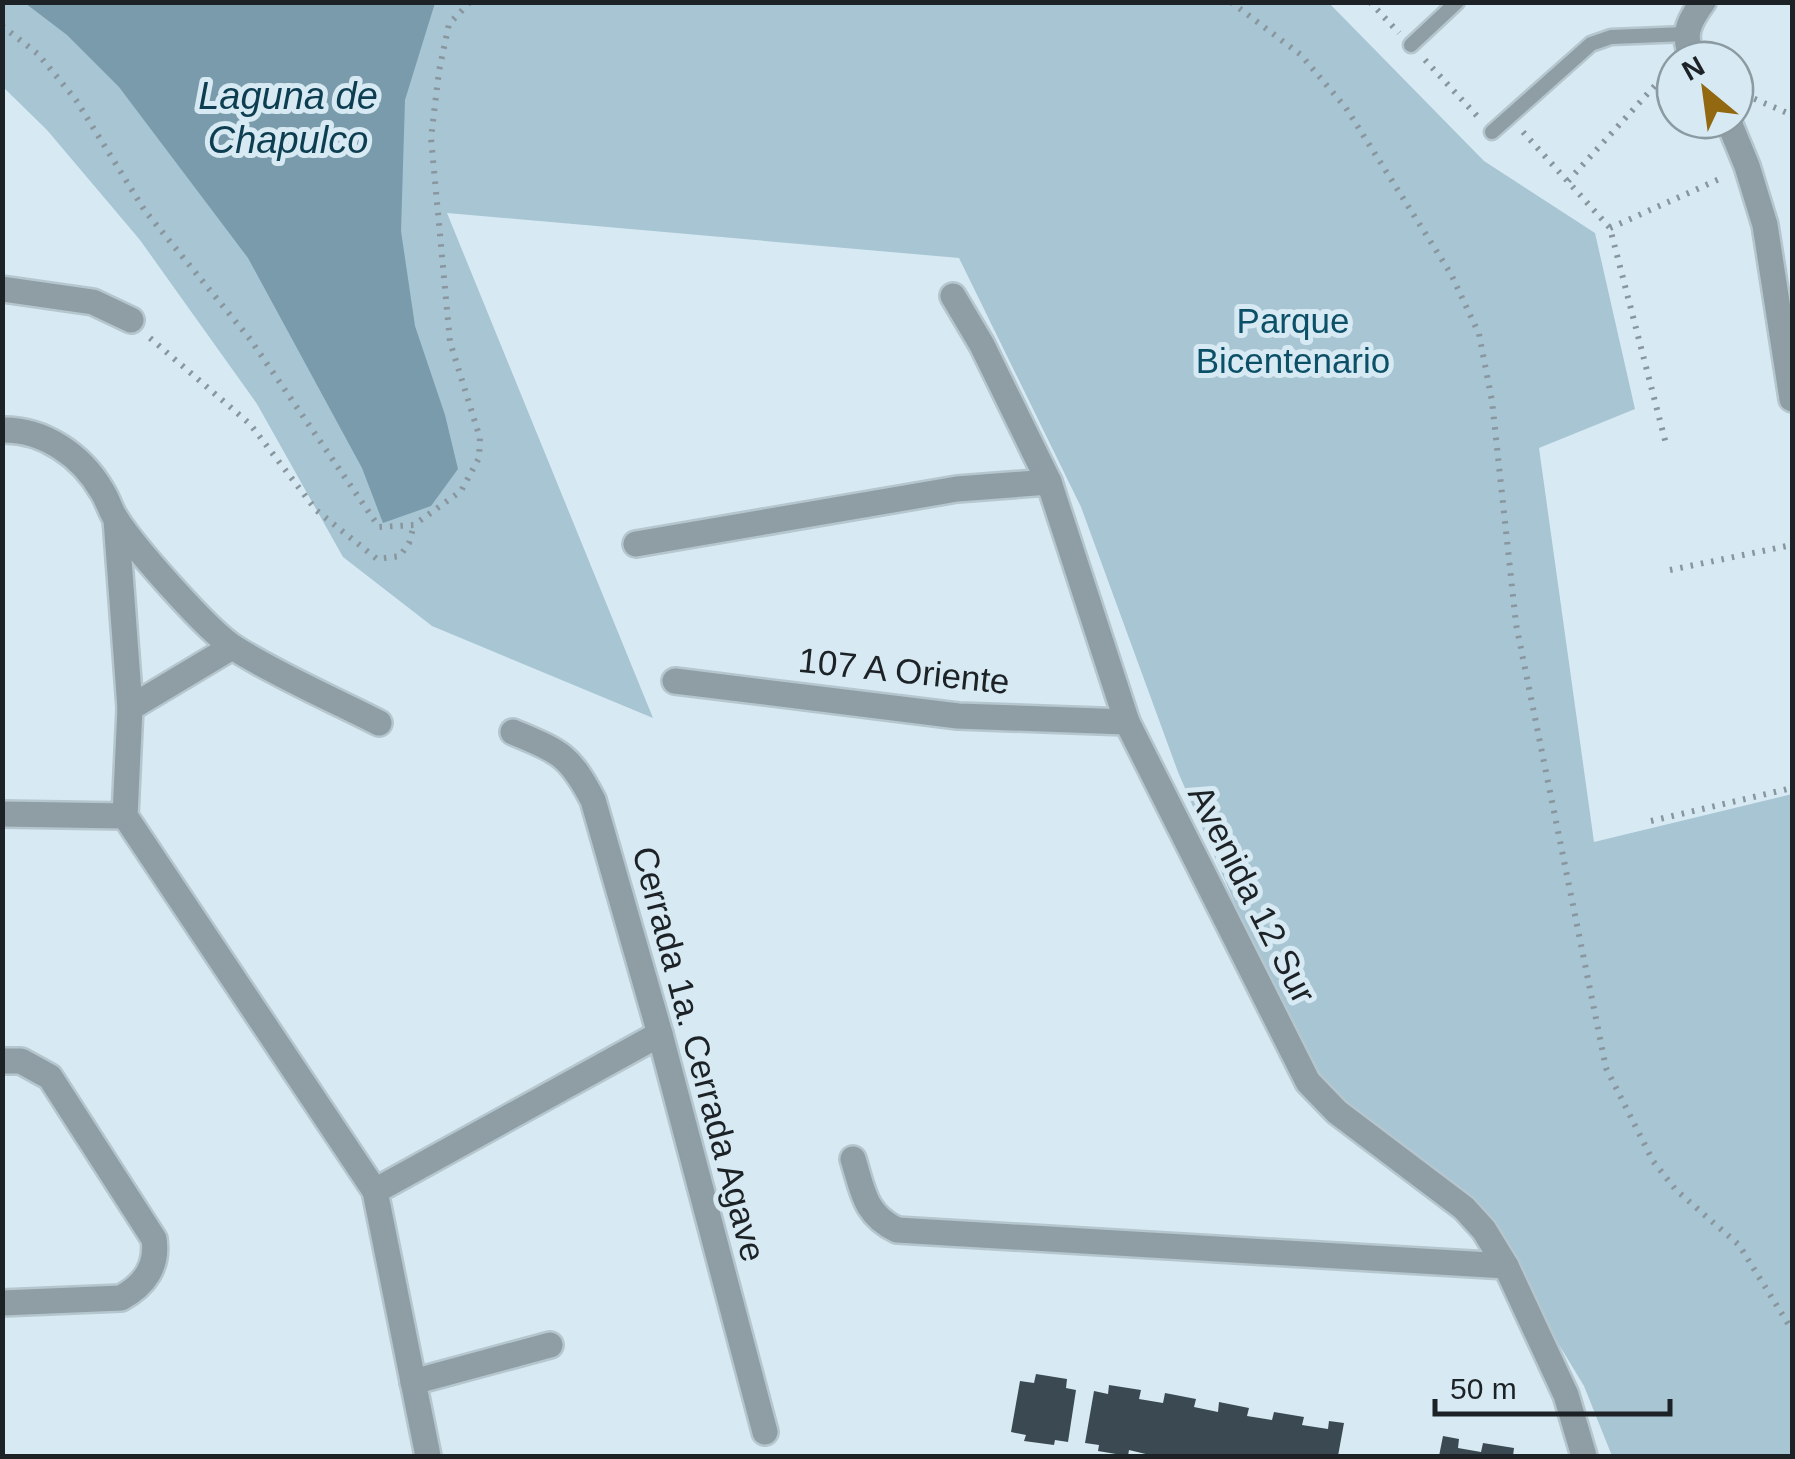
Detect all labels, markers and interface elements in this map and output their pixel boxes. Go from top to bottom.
north arrow [1655,40,1755,140]
text: N [1677,50,1709,87]
water label: Laguna de Chapulco [198,75,378,161]
park label: Parque Bicentenario [1196,301,1390,380]
street label: 107 A Oriente [797,640,1012,701]
street label: Avenida 12 Sur [1181,779,1324,1009]
street label: Cerrada 1a. Cerrada Agave [625,842,774,1266]
scale bar [1435,1354,1670,1416]
text: 50 m [1450,1372,1517,1405]

